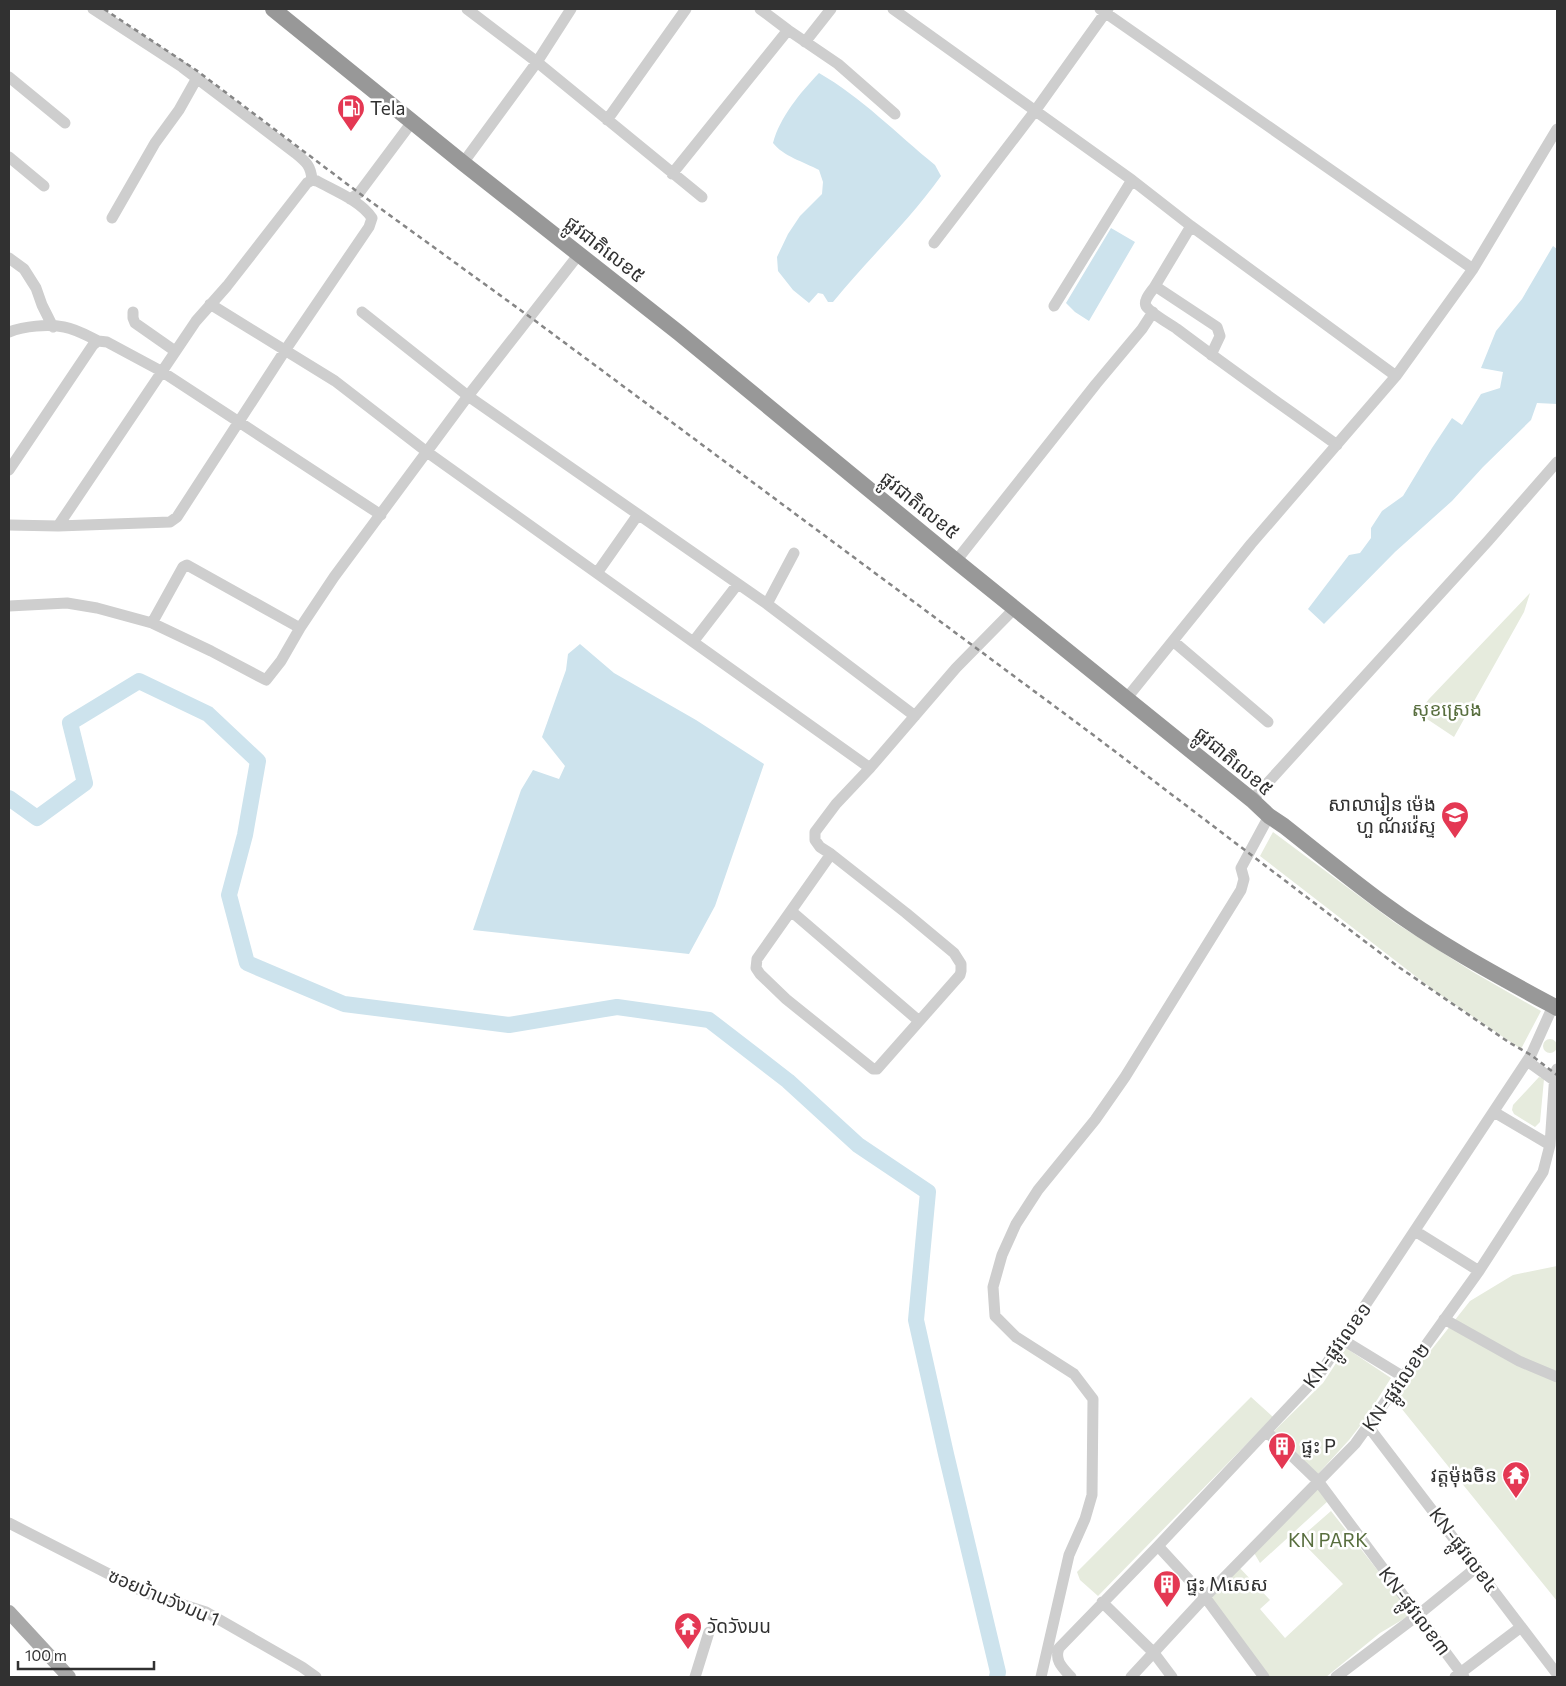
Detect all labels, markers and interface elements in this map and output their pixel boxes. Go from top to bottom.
fuel station icon: Tela [336,93,366,132]
place label: Tela [370,96,406,119]
street label: ផ្លូវជាតិលេខ៥ [557,210,650,292]
street label: ផ្លូវជាតិលេខ៥ [872,466,965,549]
park label: សុខស្រេង [1412,697,1482,722]
street label: ផ្លូវជាតិលេខ៥ [1186,721,1278,805]
place label: សាលារៀន ម៉េង ហួ ណ័រវ៉េស្ទ [1328,792,1436,838]
school or university icon: សាលារៀន ម៉េង ហួ ណ័រវ៉េស្ទ [1440,800,1470,839]
street label: KN-ផ្លូវលេខ១ [1298,1297,1381,1396]
street label: KN-ផ្លូវលេខ២ [1357,1338,1440,1439]
building icon: ផ្ទះ P [1267,1431,1297,1470]
place label: ផ្ទះ P [1301,1434,1336,1458]
temple icon: វត្តម៉ុងចិន [1501,1460,1531,1499]
place label: វត្តម៉ុងចិន [1431,1463,1497,1488]
street label: KN-ផ្លូវលេខ៤ [1420,1503,1504,1601]
park label: KN PARK [1288,1528,1368,1551]
street label: KN-ផ្លូវលេខ៣ [1369,1562,1456,1663]
street label: ซอยบ้านวังมน 1 [105,1563,223,1630]
building icon: ផ្ទះ Mសេស [1152,1569,1182,1608]
place label: ផ្ទះ Mសេស [1186,1572,1268,1596]
temple icon: วัดวังมน [673,1611,703,1650]
place label: วัดวังมน [707,1614,771,1637]
scale bar [18,1638,154,1670]
text: 100 m [25,1646,67,1664]

